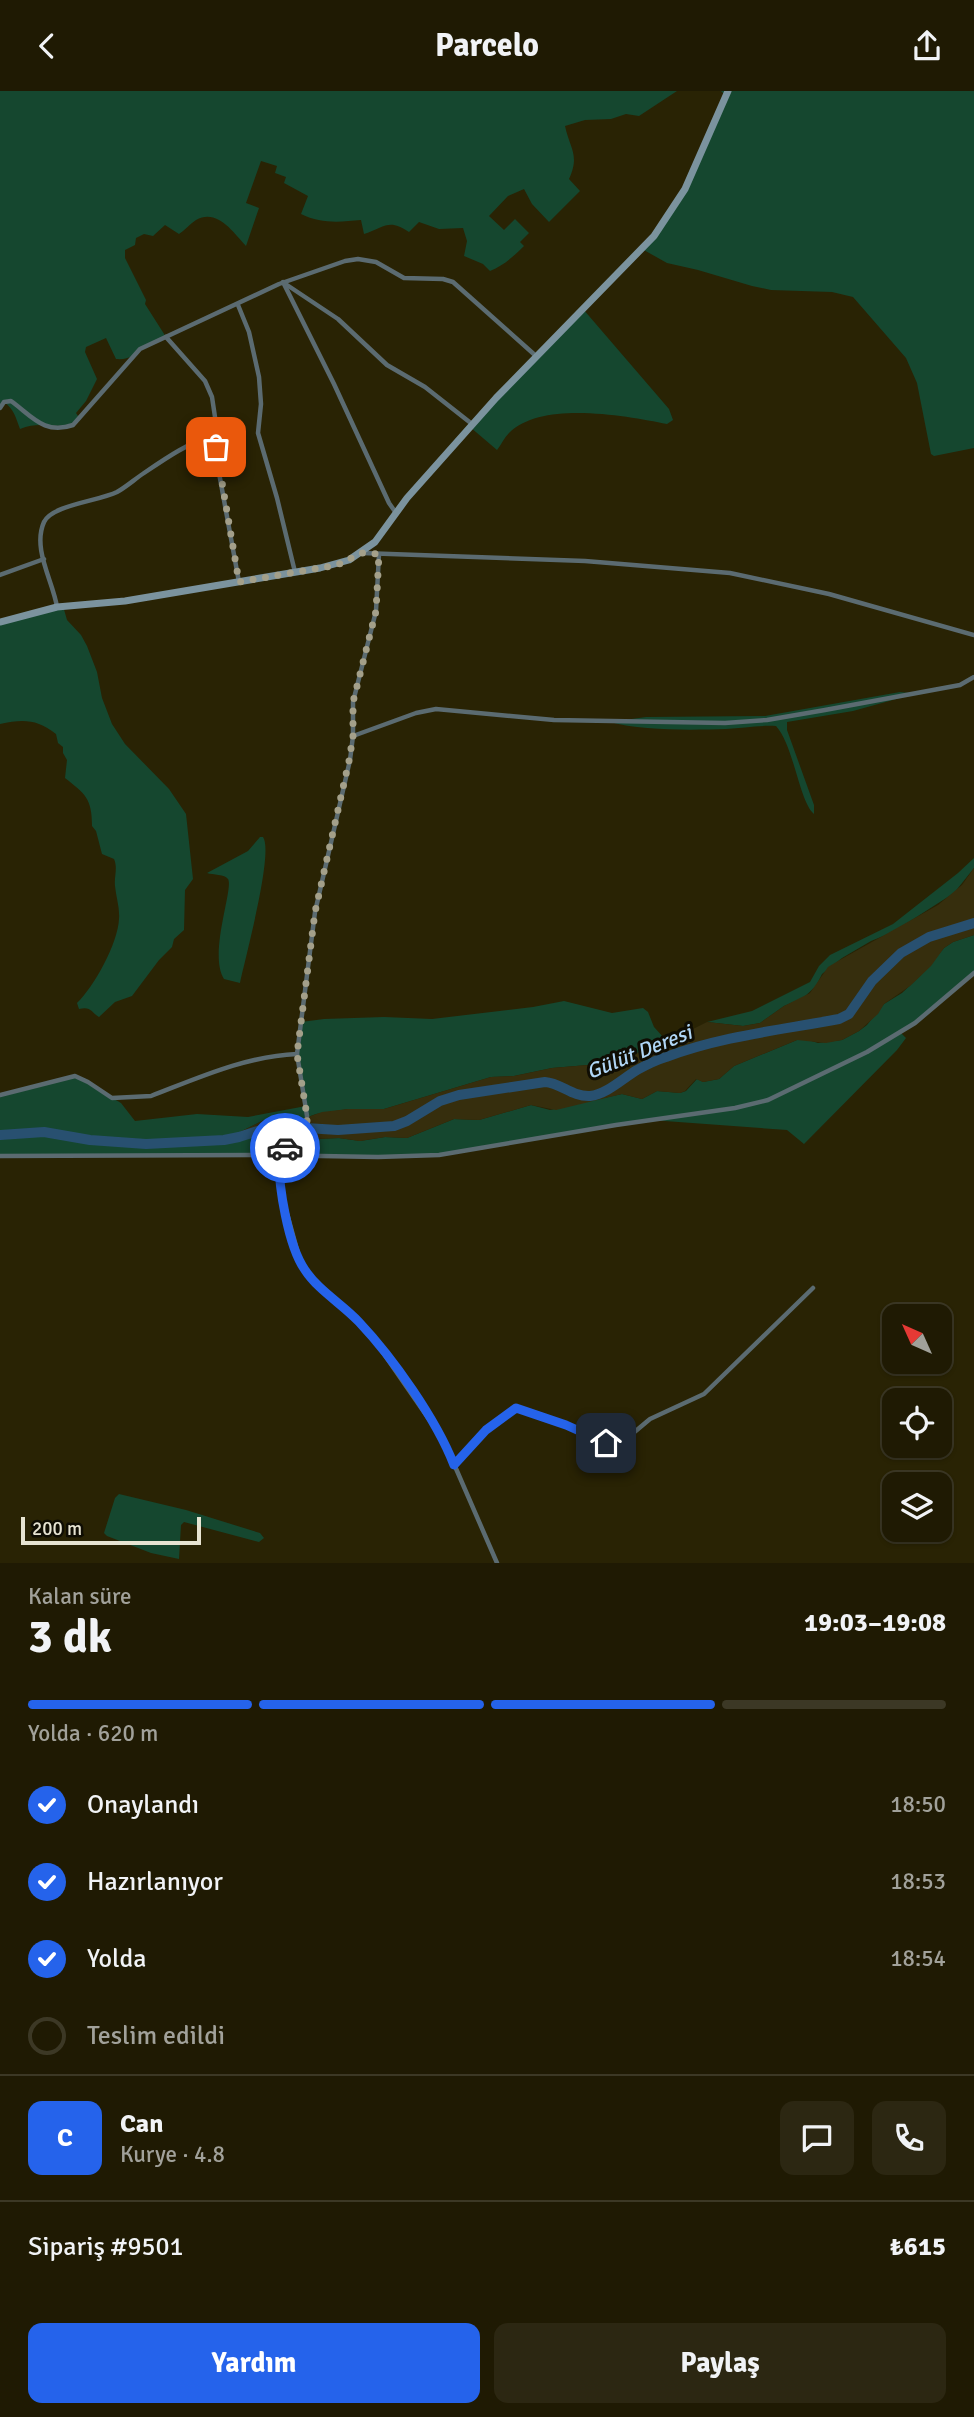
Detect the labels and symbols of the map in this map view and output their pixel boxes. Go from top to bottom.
pin [186,417,246,477]
water label: Gülüt Deresi [583,1018,698,1085]
courier [250,1113,320,1183]
north arrow [882,1304,952,1374]
pin [576,1413,636,1473]
scale bar [21,1514,201,1546]

